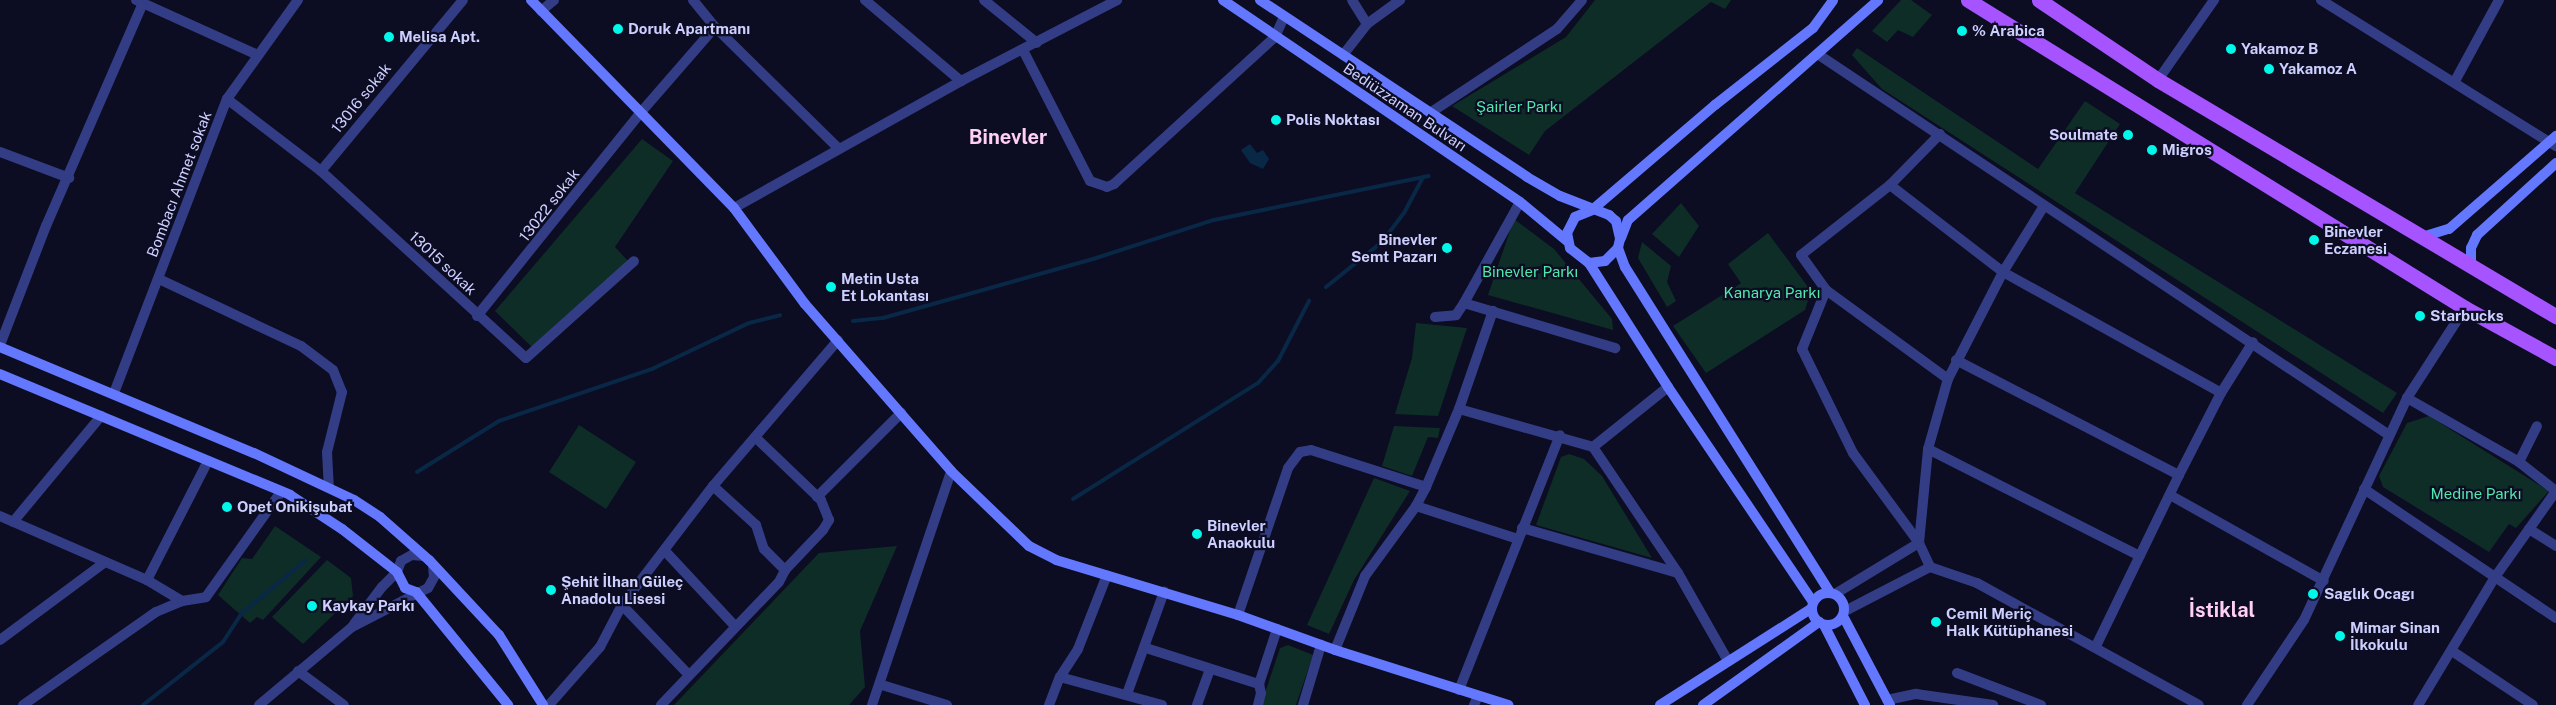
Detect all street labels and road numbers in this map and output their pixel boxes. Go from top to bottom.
street label: 13016 sokak [327,59,395,137]
street label: Bediüzzaman Bulvarı [1340,59,1470,155]
street label: Bombacı Ahmet sokak [143,108,215,260]
street label: 13022 sokak [515,165,583,245]
street label: 13015 sokak [406,227,480,299]

